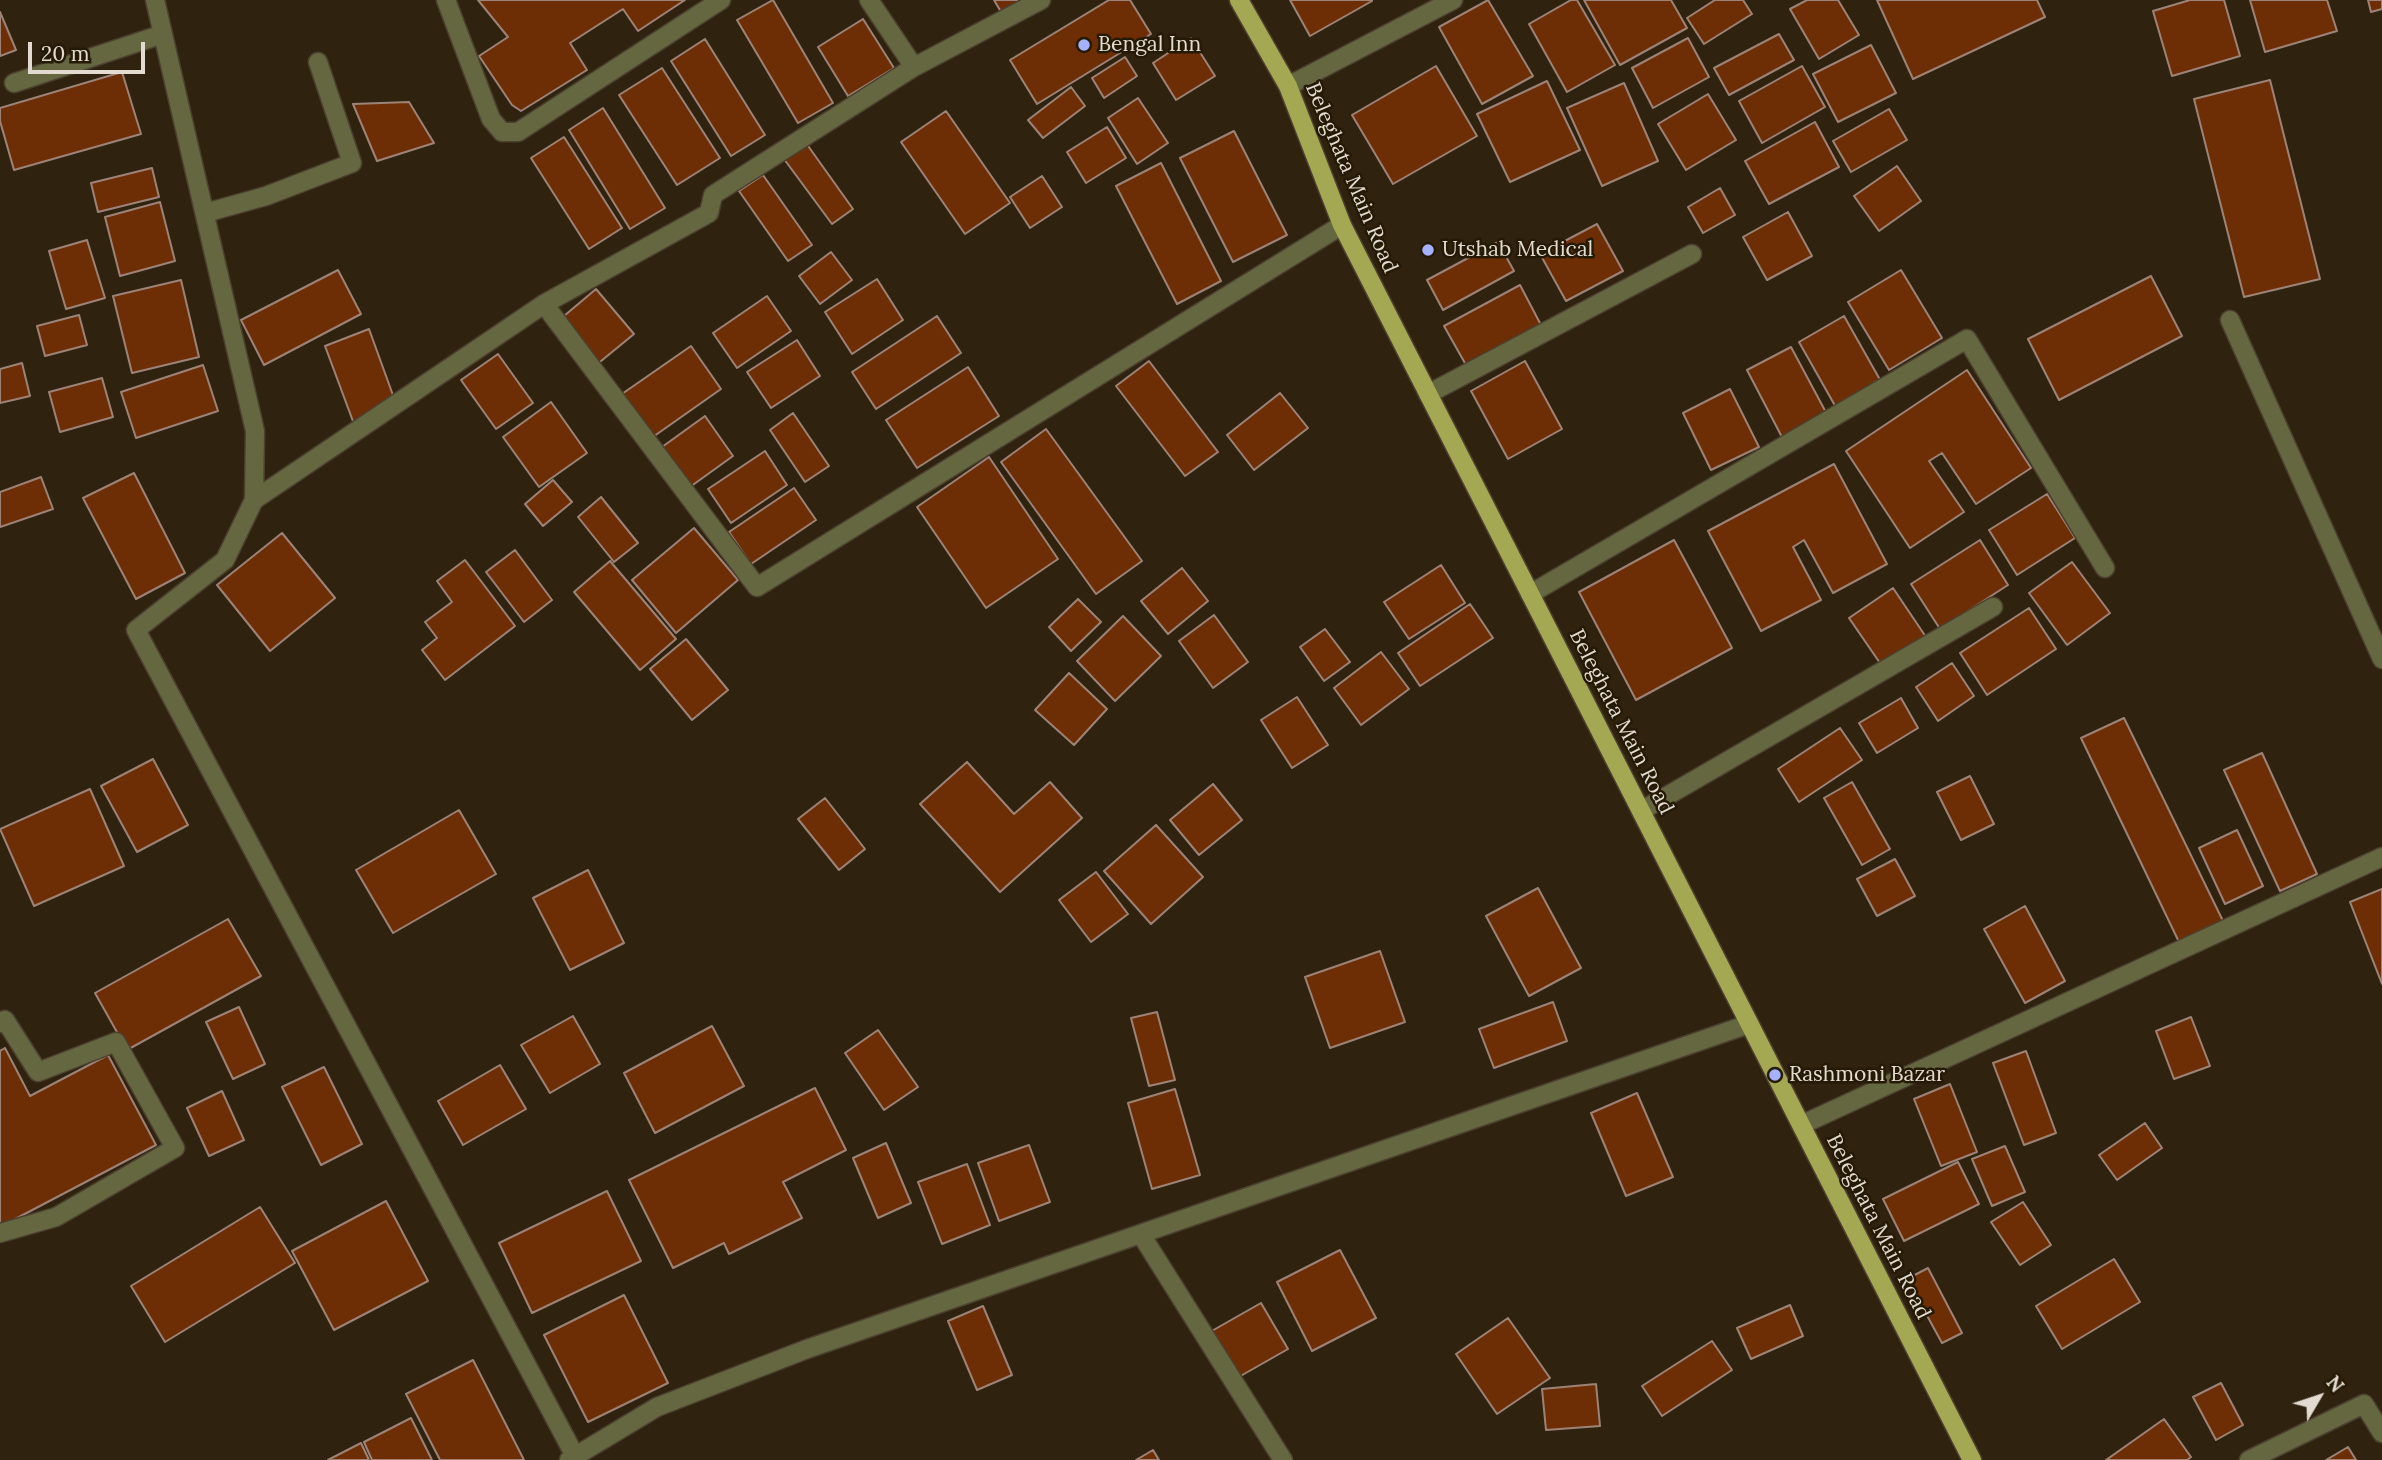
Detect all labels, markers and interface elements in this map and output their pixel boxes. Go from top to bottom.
scale bar [32,28,149,72]
place label: Bengal Inn [1098,32,1201,58]
marker: Bengal Inn [1076,37,1092,53]
text: 20 m [41,40,90,67]
street label: Beleghata Main Road [1299,79,1403,277]
place label: Utshab Medical [1442,237,1593,263]
marker: Utshab Medical [1420,242,1436,258]
street label: Beleghata Main Road [1563,625,1679,819]
place label: Rashmoni Bazar [1789,1062,1945,1088]
marker: Rashmoni Bazar [1767,1067,1783,1083]
street label: Beleghata Main Road [1820,1130,1936,1324]
north arrow [2284,1362,2354,1432]
text: N [2321,1371,2349,1397]

